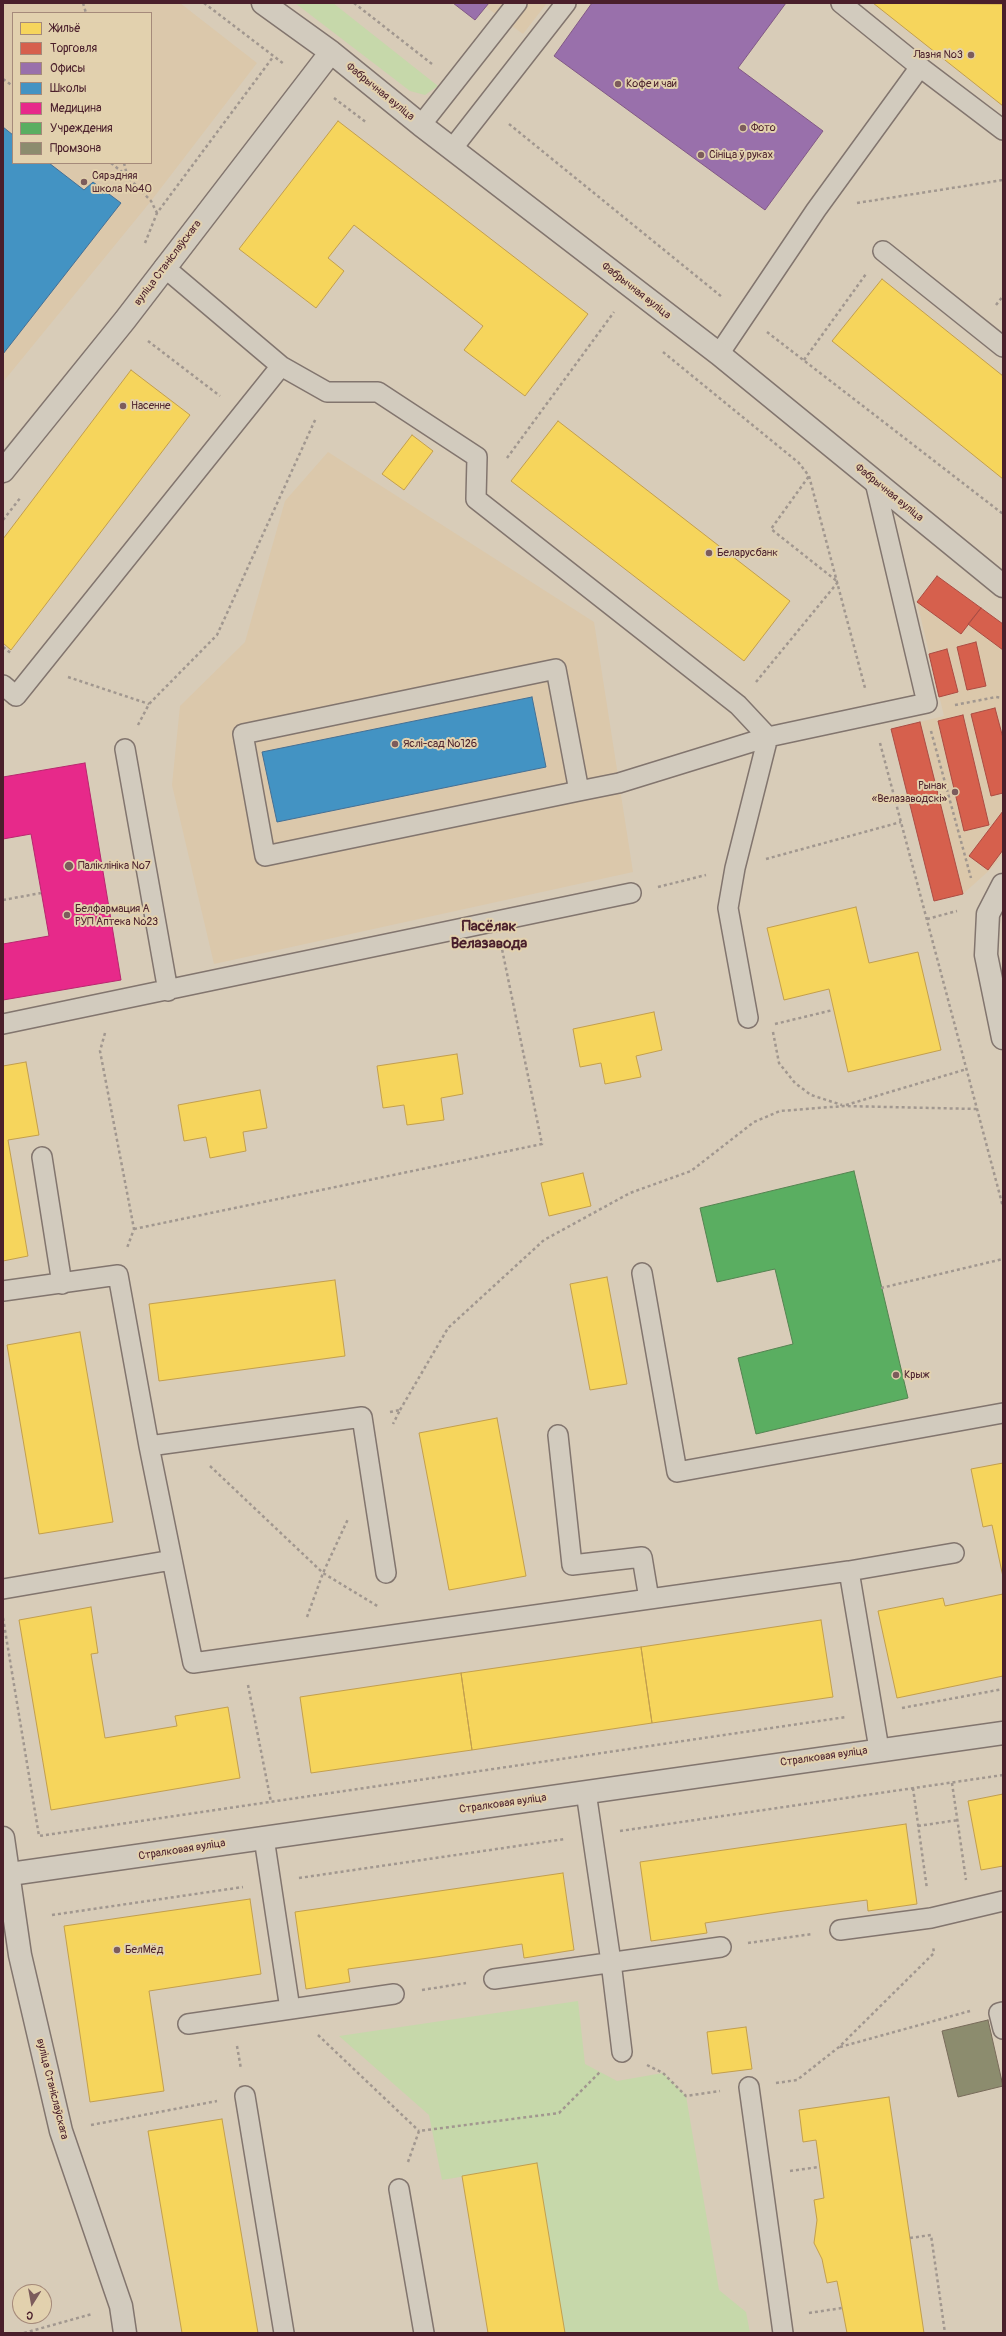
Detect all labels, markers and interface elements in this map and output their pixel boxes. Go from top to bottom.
legend [12,12,152,164]
text: Жильё [50,21,81,36]
text: Торговля [50,41,97,56]
place label: Лазня №3 [913,48,963,62]
marker: Лазня №3 [966,50,976,60]
street label: Фабрычная вуліца [343,60,417,124]
text: Офисы [50,61,85,76]
place label: Кофе и чай [626,77,677,91]
marker: Кофе и чай [613,79,623,89]
text: Школы [50,81,86,96]
text: Медицина [50,101,102,116]
text: Учреждения [50,121,113,136]
place label: Фото [751,121,776,135]
marker: Фото [738,123,748,133]
text: Промзона [50,141,101,156]
place label: Сініца ў руках [709,148,773,162]
marker: Сініца ў руках [696,150,706,160]
place label: Сярэдняя школа №40 [92,169,152,195]
marker: Сярэдняя школа №40 [79,177,89,187]
street label: вуліца Станіслаўскага [132,218,204,308]
street label: Фабрычная вуліца [599,260,673,322]
place label: Насенне [131,399,170,413]
marker: Насенне [118,401,128,411]
street label: Фабрычная вуліца [852,461,926,525]
place label: Беларусбанк [717,546,778,560]
marker: Беларусбанк [704,548,714,558]
place label: Яслі-сад №126 [403,737,477,751]
marker: Яслі-сад №126 [390,739,400,749]
place label: Рынак «Велазаводскі» [872,779,947,805]
marker: Рынак «Велазаводскі» [950,787,960,797]
place label: Паліклініка №7 [78,859,151,873]
marker: Паліклініка №7 [63,860,75,872]
place label: Белфармация А РУП Аптека №23 [75,902,158,928]
marker: Белфармация А РУП Аптека №23 [62,910,72,920]
district label: Пасёлак Велазавода [451,918,527,953]
place label: Крыж [904,1368,930,1382]
marker: Крыж [891,1370,901,1380]
street label: Стралковая вуліца [780,1744,868,1770]
street label: Стралковая вуліца [459,1791,547,1817]
street label: Стралковая вуліца [138,1837,226,1863]
place label: БелМёд [125,1943,163,1957]
marker: БелМёд [112,1945,122,1955]
street label: вуліца Станіслаўскага [33,2037,71,2141]
north arrow [12,2284,52,2324]
text: С [25,2308,34,2322]

